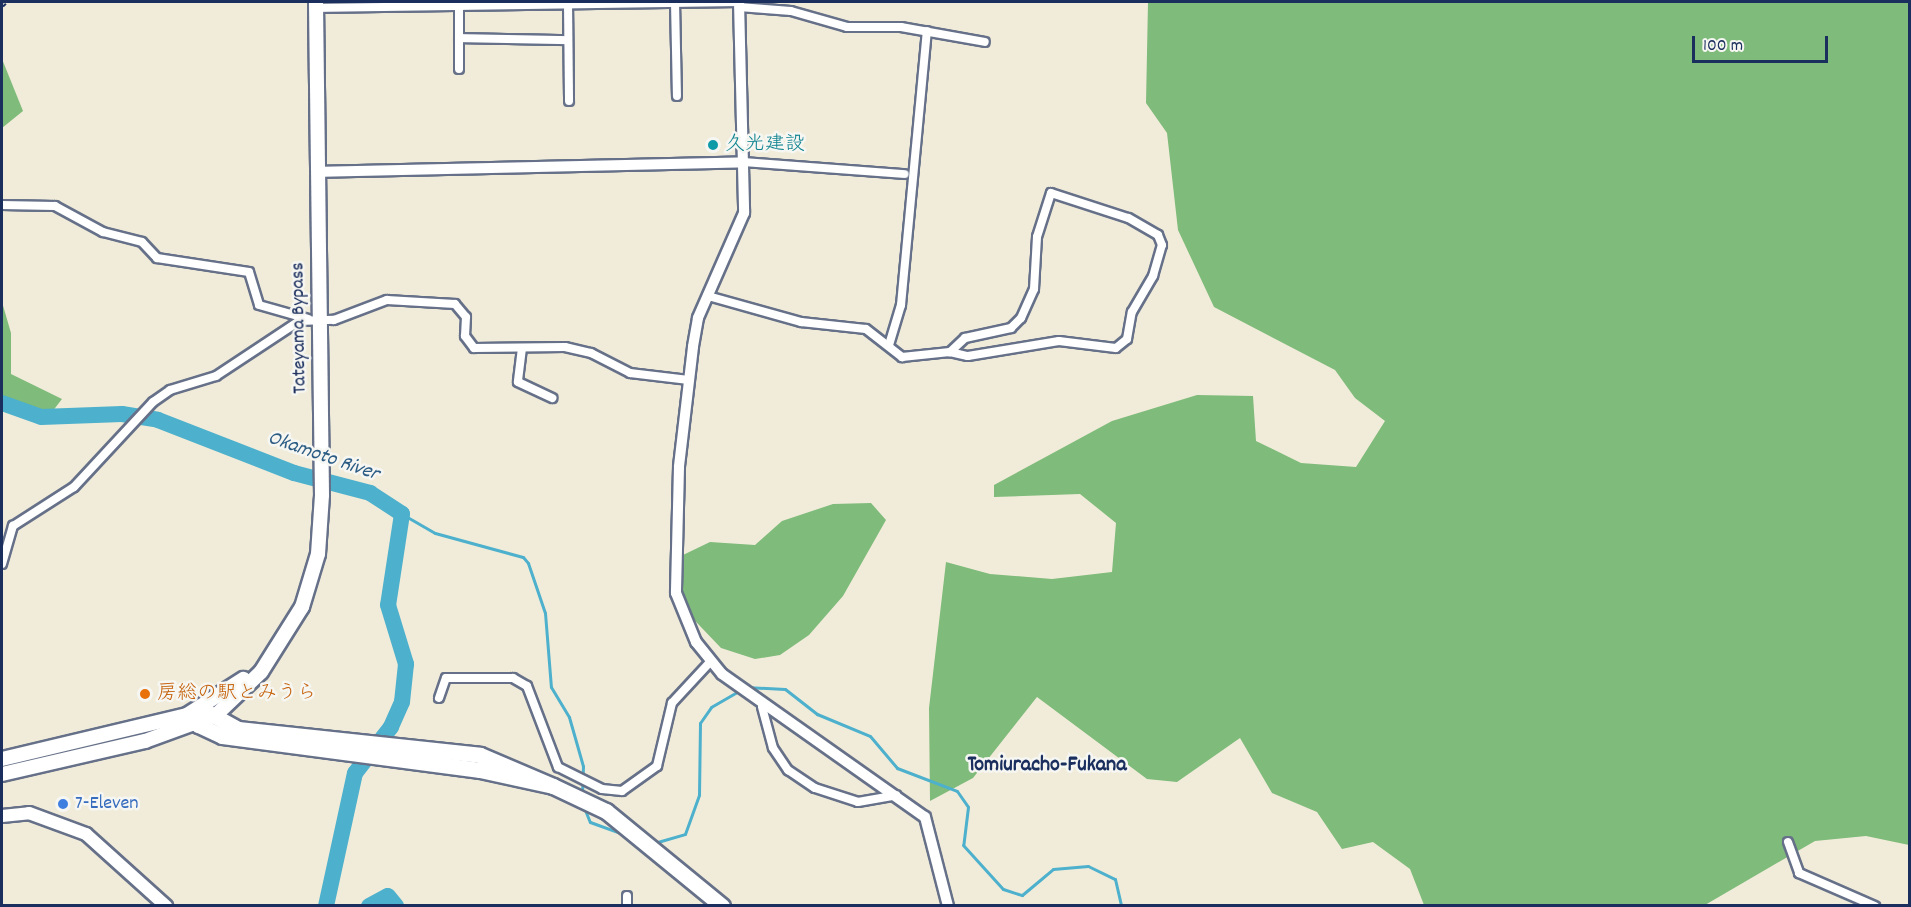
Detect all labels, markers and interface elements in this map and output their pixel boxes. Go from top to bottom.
scale bar [1695,24,1832,62]
text: 100 m [1703,34,1743,59]
place label: 久光建設 [725,133,805,157]
marker: 久光建設 [706,138,720,152]
street label: Tateyama Bypass [287,262,313,394]
water label: Okamoto River [264,426,382,488]
place label: 房総の駅とみうら [157,682,317,706]
marker: 房総の駅とみうら [138,687,152,701]
district label: Tomiuracho-Fukana [967,753,1127,779]
place label: 7-Eleven [75,792,139,816]
marker: 7-Eleven [56,797,70,811]

